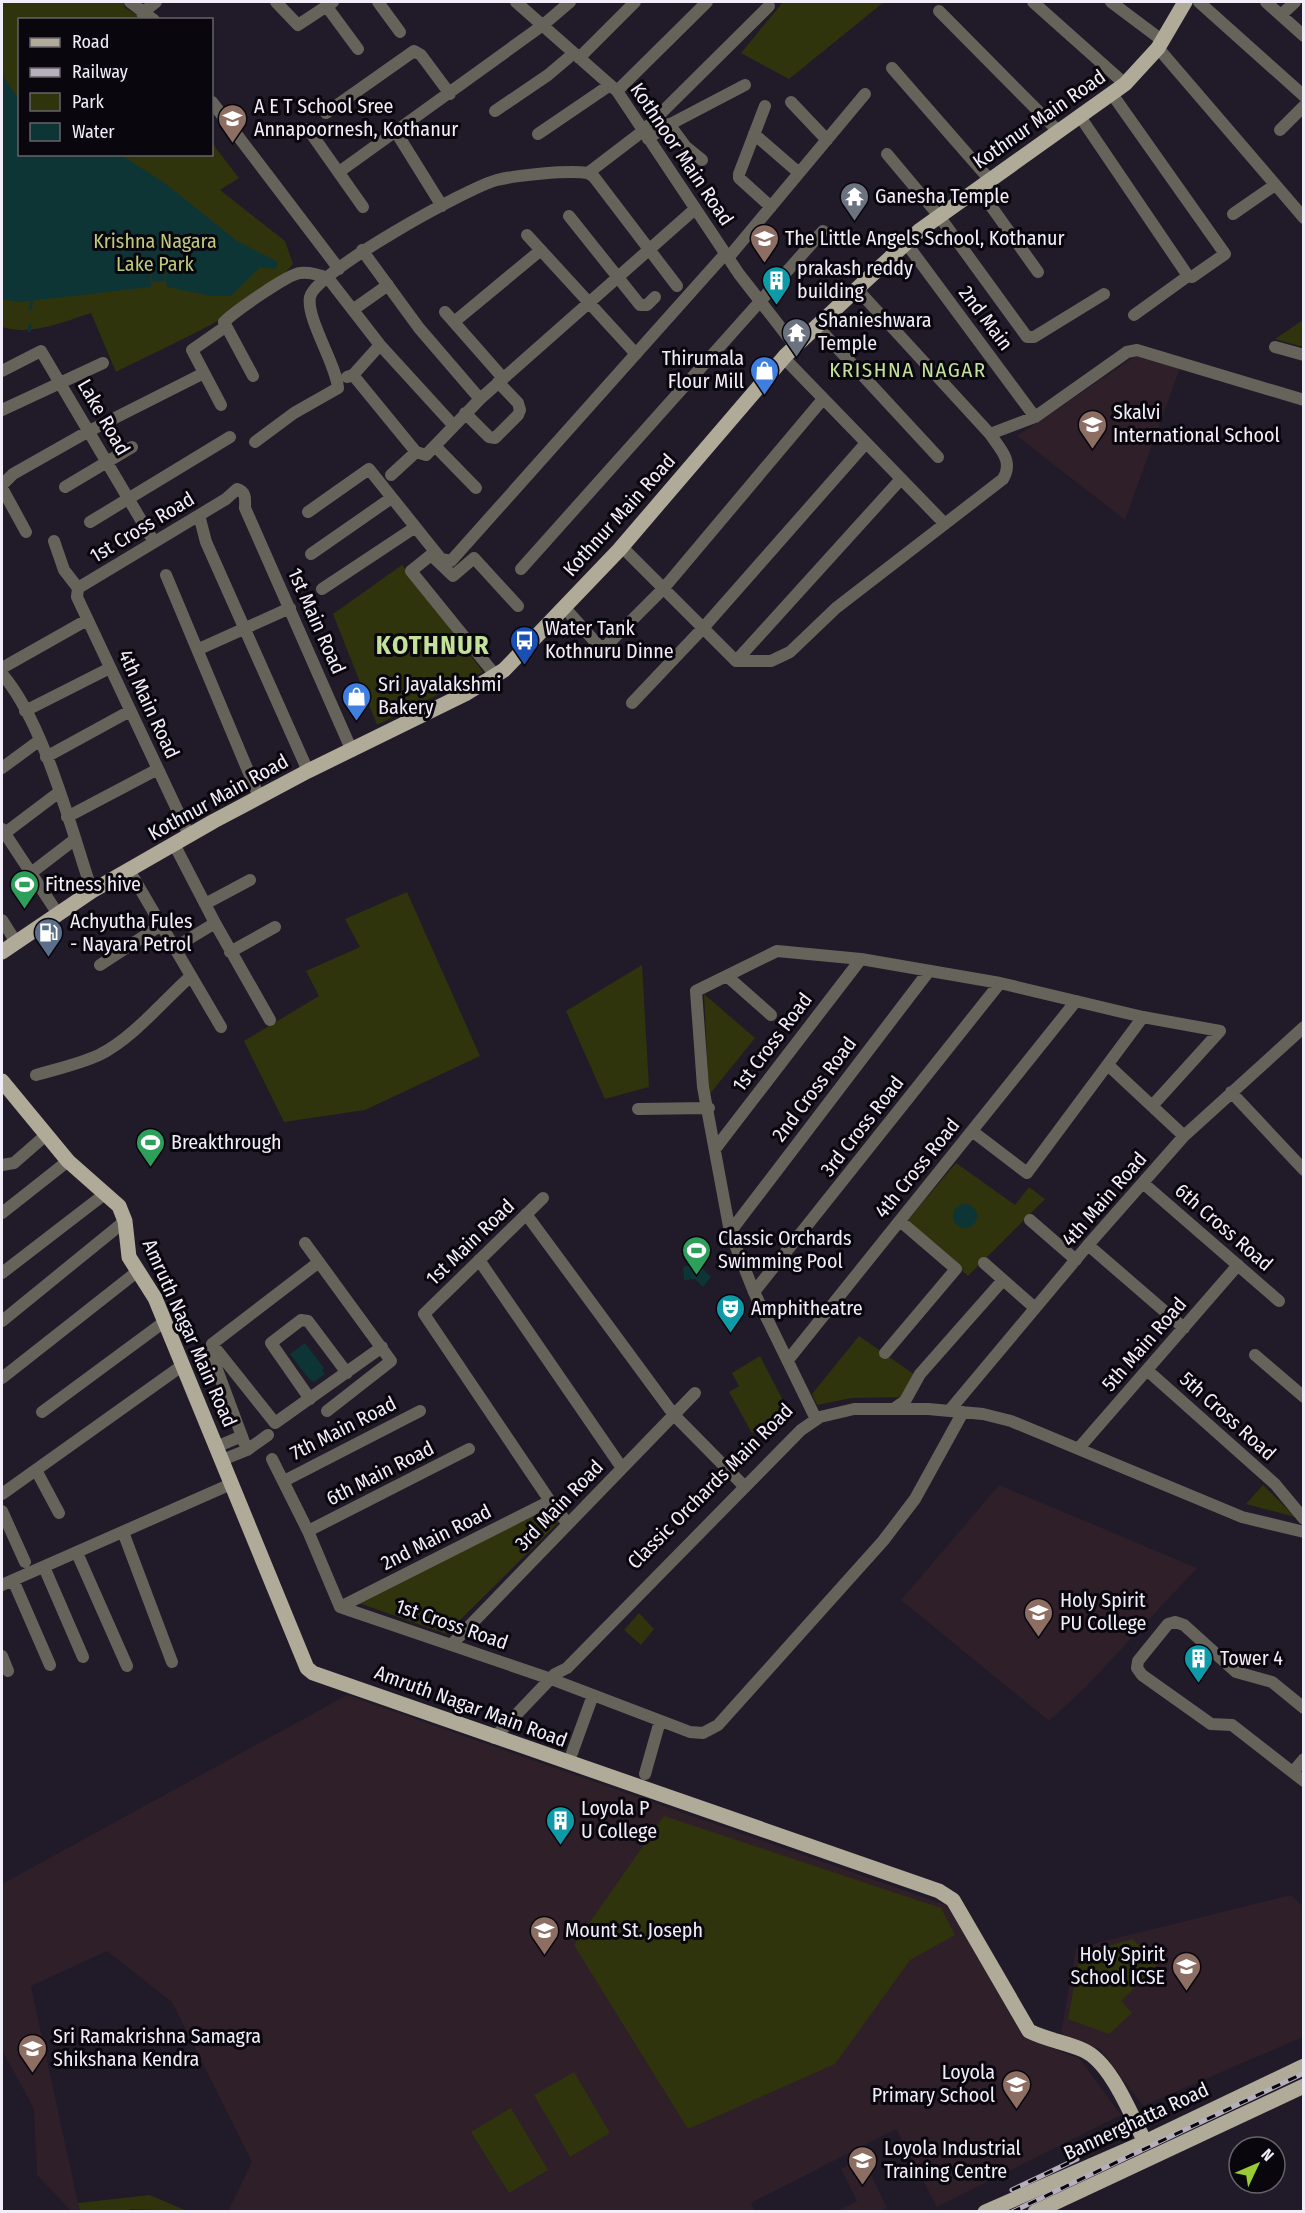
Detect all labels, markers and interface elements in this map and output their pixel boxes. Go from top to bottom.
legend [18,18,213,156]
text: Road [72,31,109,53]
text: Railway [72,61,128,83]
street label: Kothnur Main Road [968,64,1110,174]
street label: Kothnoor Main Road [625,78,739,230]
text: Park [72,91,105,113]
place label: A E T School Sree Annapoornesh, Kothanur [254,94,458,141]
school or university icon: A E T School Sree Annapoornesh, Kothanur [217,102,249,144]
text: Water [72,121,115,143]
temple icon: Ganesha Temple [838,180,870,222]
place label: Ganesha Temple [875,184,1009,208]
school or university icon: The Little Angels School, Kothanur [748,222,780,264]
place label: The Little Angels School, Kothanur [785,226,1064,250]
park label: Krishna Nagara Lake Park [93,229,217,276]
place label: prakash reddy building [797,256,913,303]
building icon: prakash reddy building [760,264,792,306]
street label: 2nd Main [954,281,1018,355]
place label: Shanieshwara Temple [818,308,932,355]
temple icon: Shanieshwara Temple [781,316,813,358]
place label: Thirumala Flour Mill [662,346,744,393]
shop icon: Thirumala Flour Mill [749,354,781,396]
district label: KRISHNA NAGAR [829,357,987,383]
street label: Lake Road [73,375,135,459]
place label: Skalvi International School [1113,400,1280,447]
school or university icon: Skalvi International School [1076,408,1108,450]
street label: Kothnur Main Road [558,449,680,581]
street label: 1st Cross Road [85,486,199,568]
street label: 1st Main Road [283,564,351,678]
place label: Water Tank Kothnuru Dinne [545,616,674,663]
bus stop icon: Water Tank Kothnuru Dinne [508,624,540,666]
district label: KOTHNUR [376,630,490,661]
street label: 4th Main Road [113,646,185,762]
place label: Sri Jayalakshmi Bakery [378,672,502,719]
shop icon: Sri Jayalakshmi Bakery [341,680,373,722]
street label: Kothnur Main Road [144,749,292,845]
sports icon: Fitness hive [8,868,40,910]
place label: Fitness hive [45,872,141,896]
place label: Achyutha Fules - Nayara Petrol [70,909,193,956]
fuel station icon: Achyutha Fules - Nayara Petrol [33,916,65,958]
street label: 1st Cross Road [727,988,817,1096]
street label: 2nd Cross Road [767,1032,861,1146]
street label: 3rd Cross Road [815,1071,909,1181]
street label: 4th Cross Road [870,1113,964,1223]
sports icon: Breakthrough [134,1126,166,1168]
place label: Breakthrough [171,1130,282,1154]
street label: 4th Main Road [1056,1147,1152,1251]
street label: 6th Cross Road [1170,1178,1278,1276]
street label: 1st Main Road [421,1194,519,1290]
place label: Classic Orchards Swimming Pool [718,1226,852,1273]
sports icon: Classic Orchards Swimming Pool [681,1234,713,1276]
street label: Amruth Nagar Main Road [138,1235,242,1431]
theatre icon: Amphitheatre [714,1292,746,1334]
street label: 5th Main Road [1097,1292,1191,1396]
place label: Amphitheatre [751,1296,863,1320]
street label: 5th Cross Road [1175,1367,1281,1465]
street label: 7th Main Road [286,1391,400,1465]
street label: Classic Orchards Main Road [622,1398,798,1574]
street label: 6th Main Road [322,1436,438,1510]
street label: 3rd Main Road [510,1455,608,1555]
street label: 2nd Main Road [377,1499,495,1575]
place label: Holy Spirit PU College [1060,1588,1147,1635]
street label: 1st Cross Road [393,1594,511,1654]
school or university icon: Holy Spirit PU College [1023,1596,1055,1638]
building icon: Tower 4 [1183,1642,1215,1684]
place label: Tower 4 [1220,1646,1283,1670]
street label: Amruth Nagar Main Road [371,1660,571,1752]
place label: Loyola P U College [581,1796,657,1843]
building icon: Loyola P U College [544,1804,576,1846]
school or university icon: Mount St. Joseph [528,1914,560,1956]
place label: Mount St. Joseph [565,1918,703,1942]
place label: Holy Spirit School ICSE [1070,1942,1165,1989]
school or university icon: Holy Spirit School ICSE [1170,1950,1202,1992]
place label: Sri Ramakrishna Samagra Shikshana Kendra [53,2024,261,2071]
school or university icon: Sri Ramakrishna Samagra Shikshana Kendra [16,2032,48,2074]
place label: Loyola Primary School [872,2060,995,2107]
school or university icon: Loyola Primary School [1000,2068,1032,2110]
street label: Bannerghatta Road [1060,2077,1212,2165]
north arrow [1227,2135,1287,2195]
place label: Loyola Industrial Training Centre [884,2136,1021,2183]
school or university icon: Loyola Industrial Training Centre [847,2144,879,2186]
text: N [1257,2145,1278,2165]

